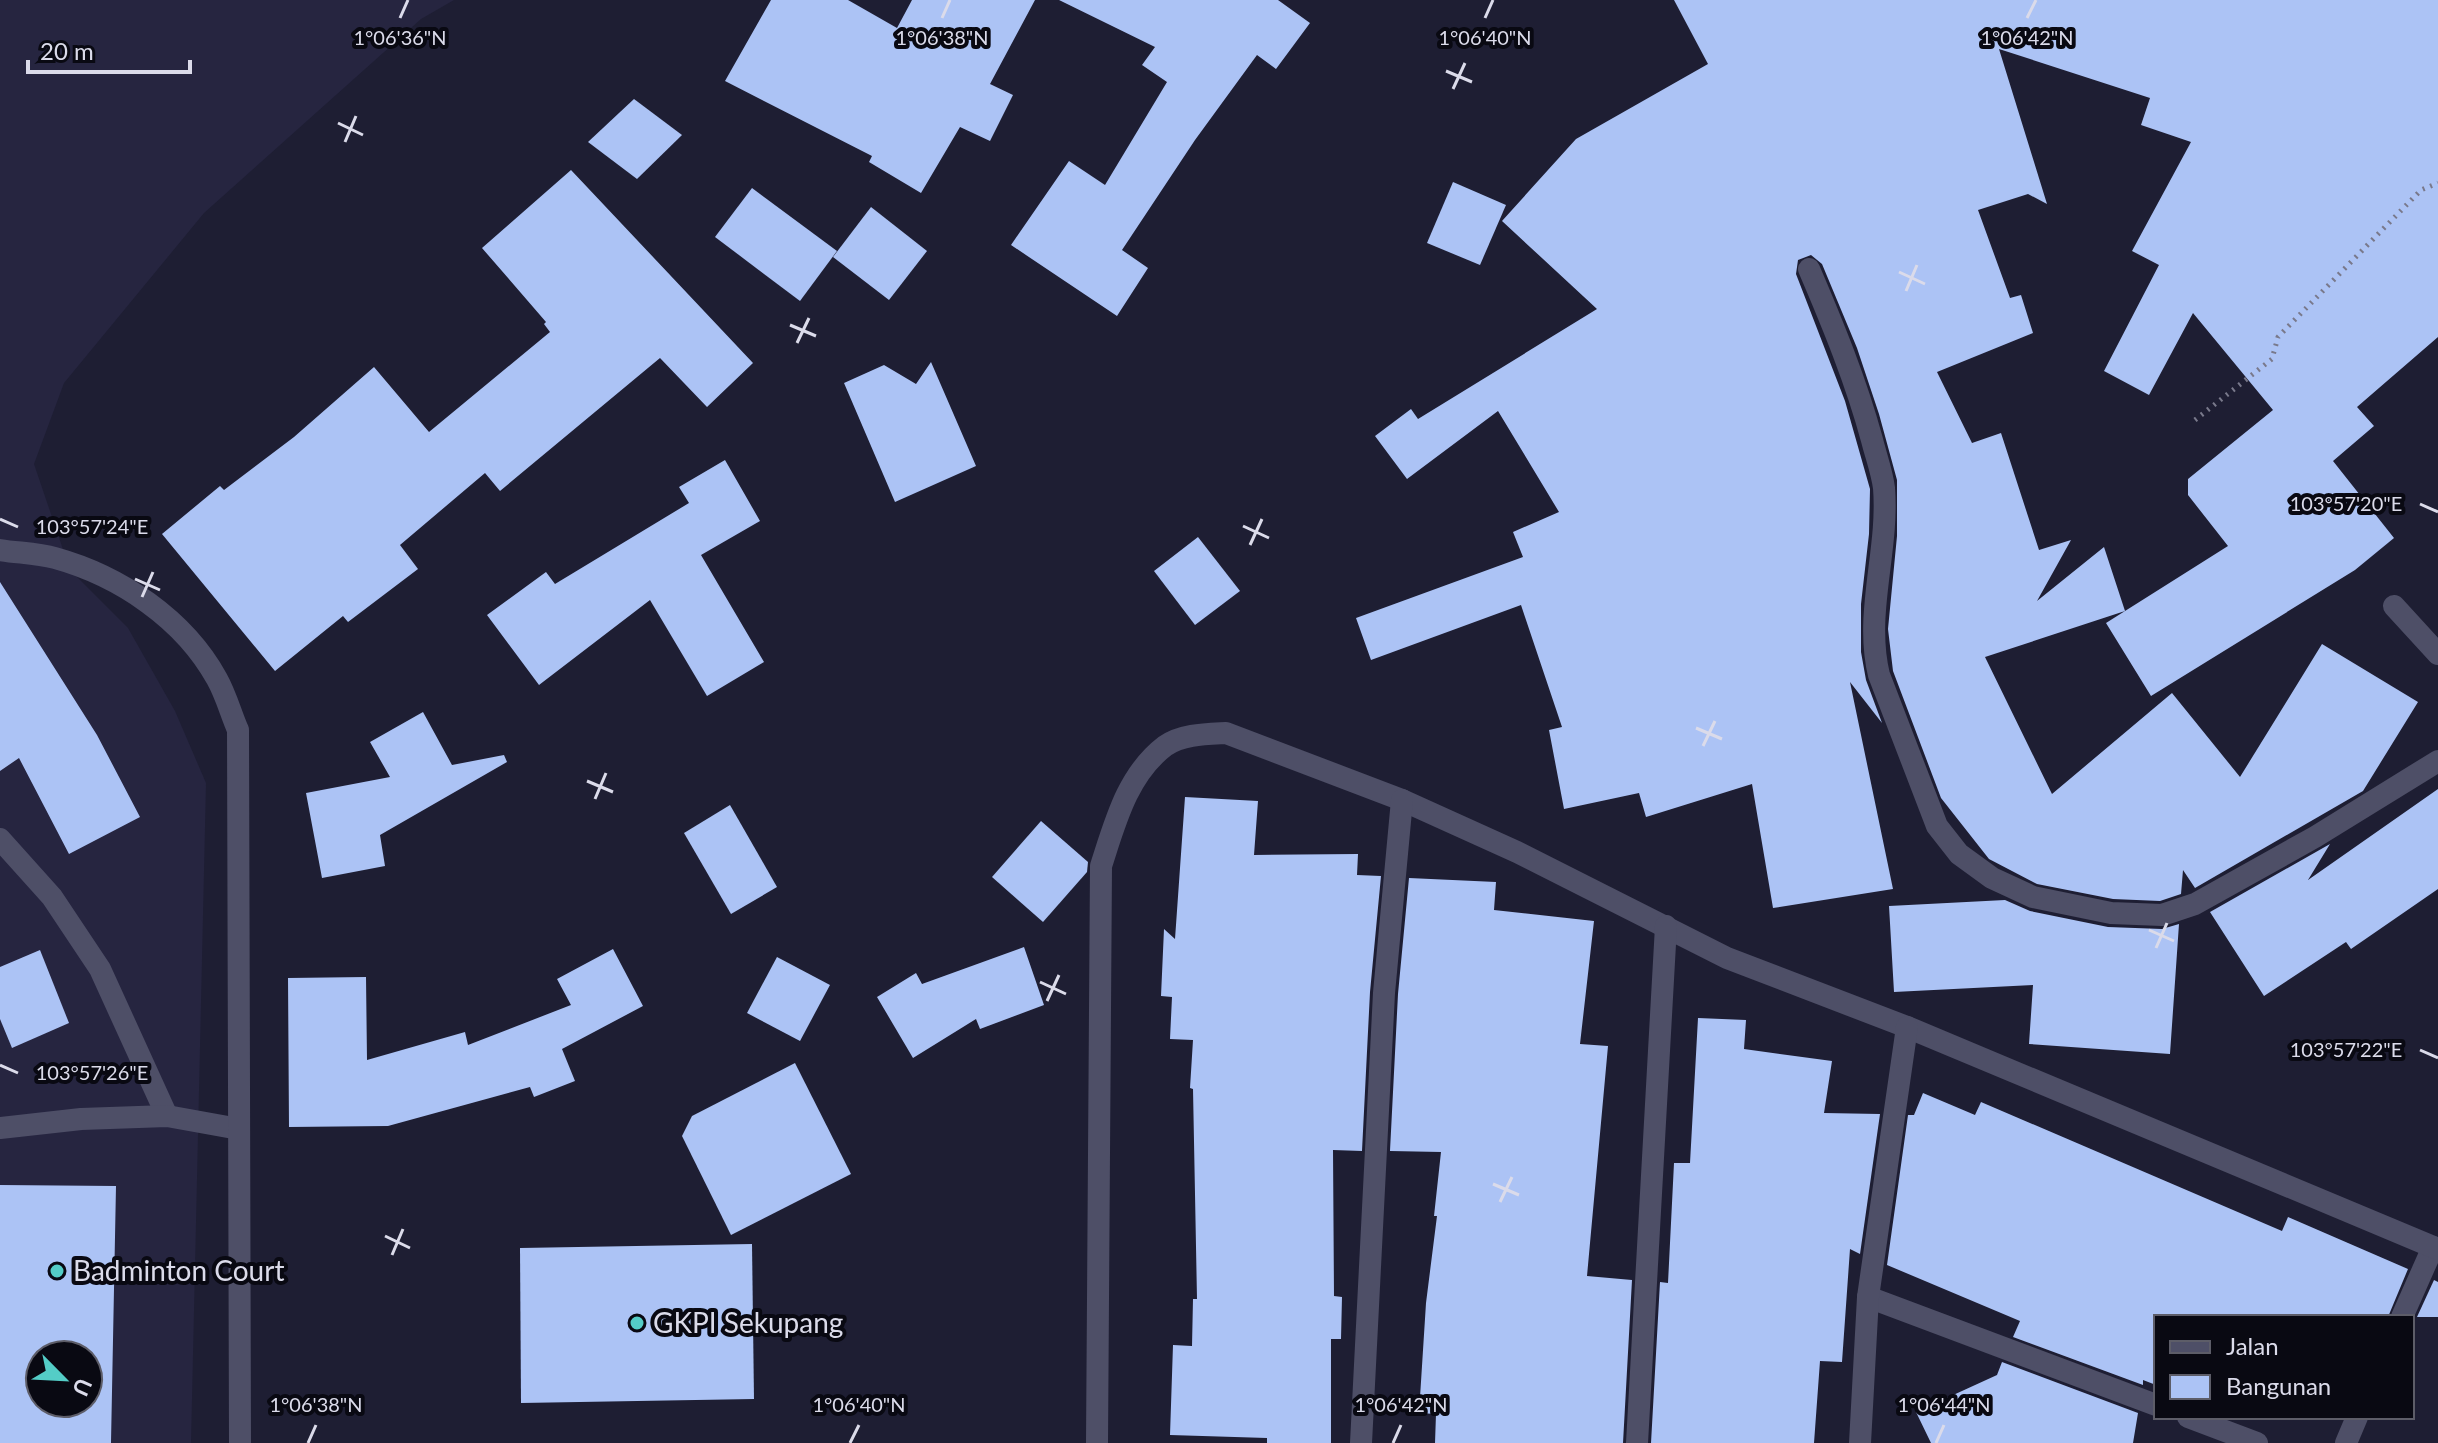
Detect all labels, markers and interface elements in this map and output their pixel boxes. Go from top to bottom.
scale bar [28,24,190,74]
text: 1°06'36"N [353,25,447,49]
text: 1°06'38"N [895,25,989,49]
text: 1°06'40"N [1438,25,1532,49]
text: 1°06'42"N [1980,25,2074,49]
text: 20 m [40,36,94,65]
text: 103°57'20"E [2290,491,2402,515]
text: 103°57'24"E [36,514,148,538]
text: 103°57'22"E [2290,1037,2402,1061]
text: 103°57'26"E [36,1060,148,1084]
place label: Badminton Court [73,1253,284,1287]
marker: Badminton Court [48,1262,66,1280]
place label: GKPI Sekupang [653,1305,843,1339]
marker: GKPI Sekupang [628,1314,646,1332]
legend [2154,1315,2414,1419]
text: Jalan [2226,1331,2279,1360]
north arrow [24,1339,104,1419]
text: Bangunan [2226,1371,2331,1400]
text: U [67,1374,98,1400]
text: 1°06'38"N [269,1392,363,1416]
text: 1°06'40"N [812,1392,906,1416]
text: 1°06'42"N [1354,1392,1448,1416]
text: 1°06'44"N [1897,1392,1991,1416]

